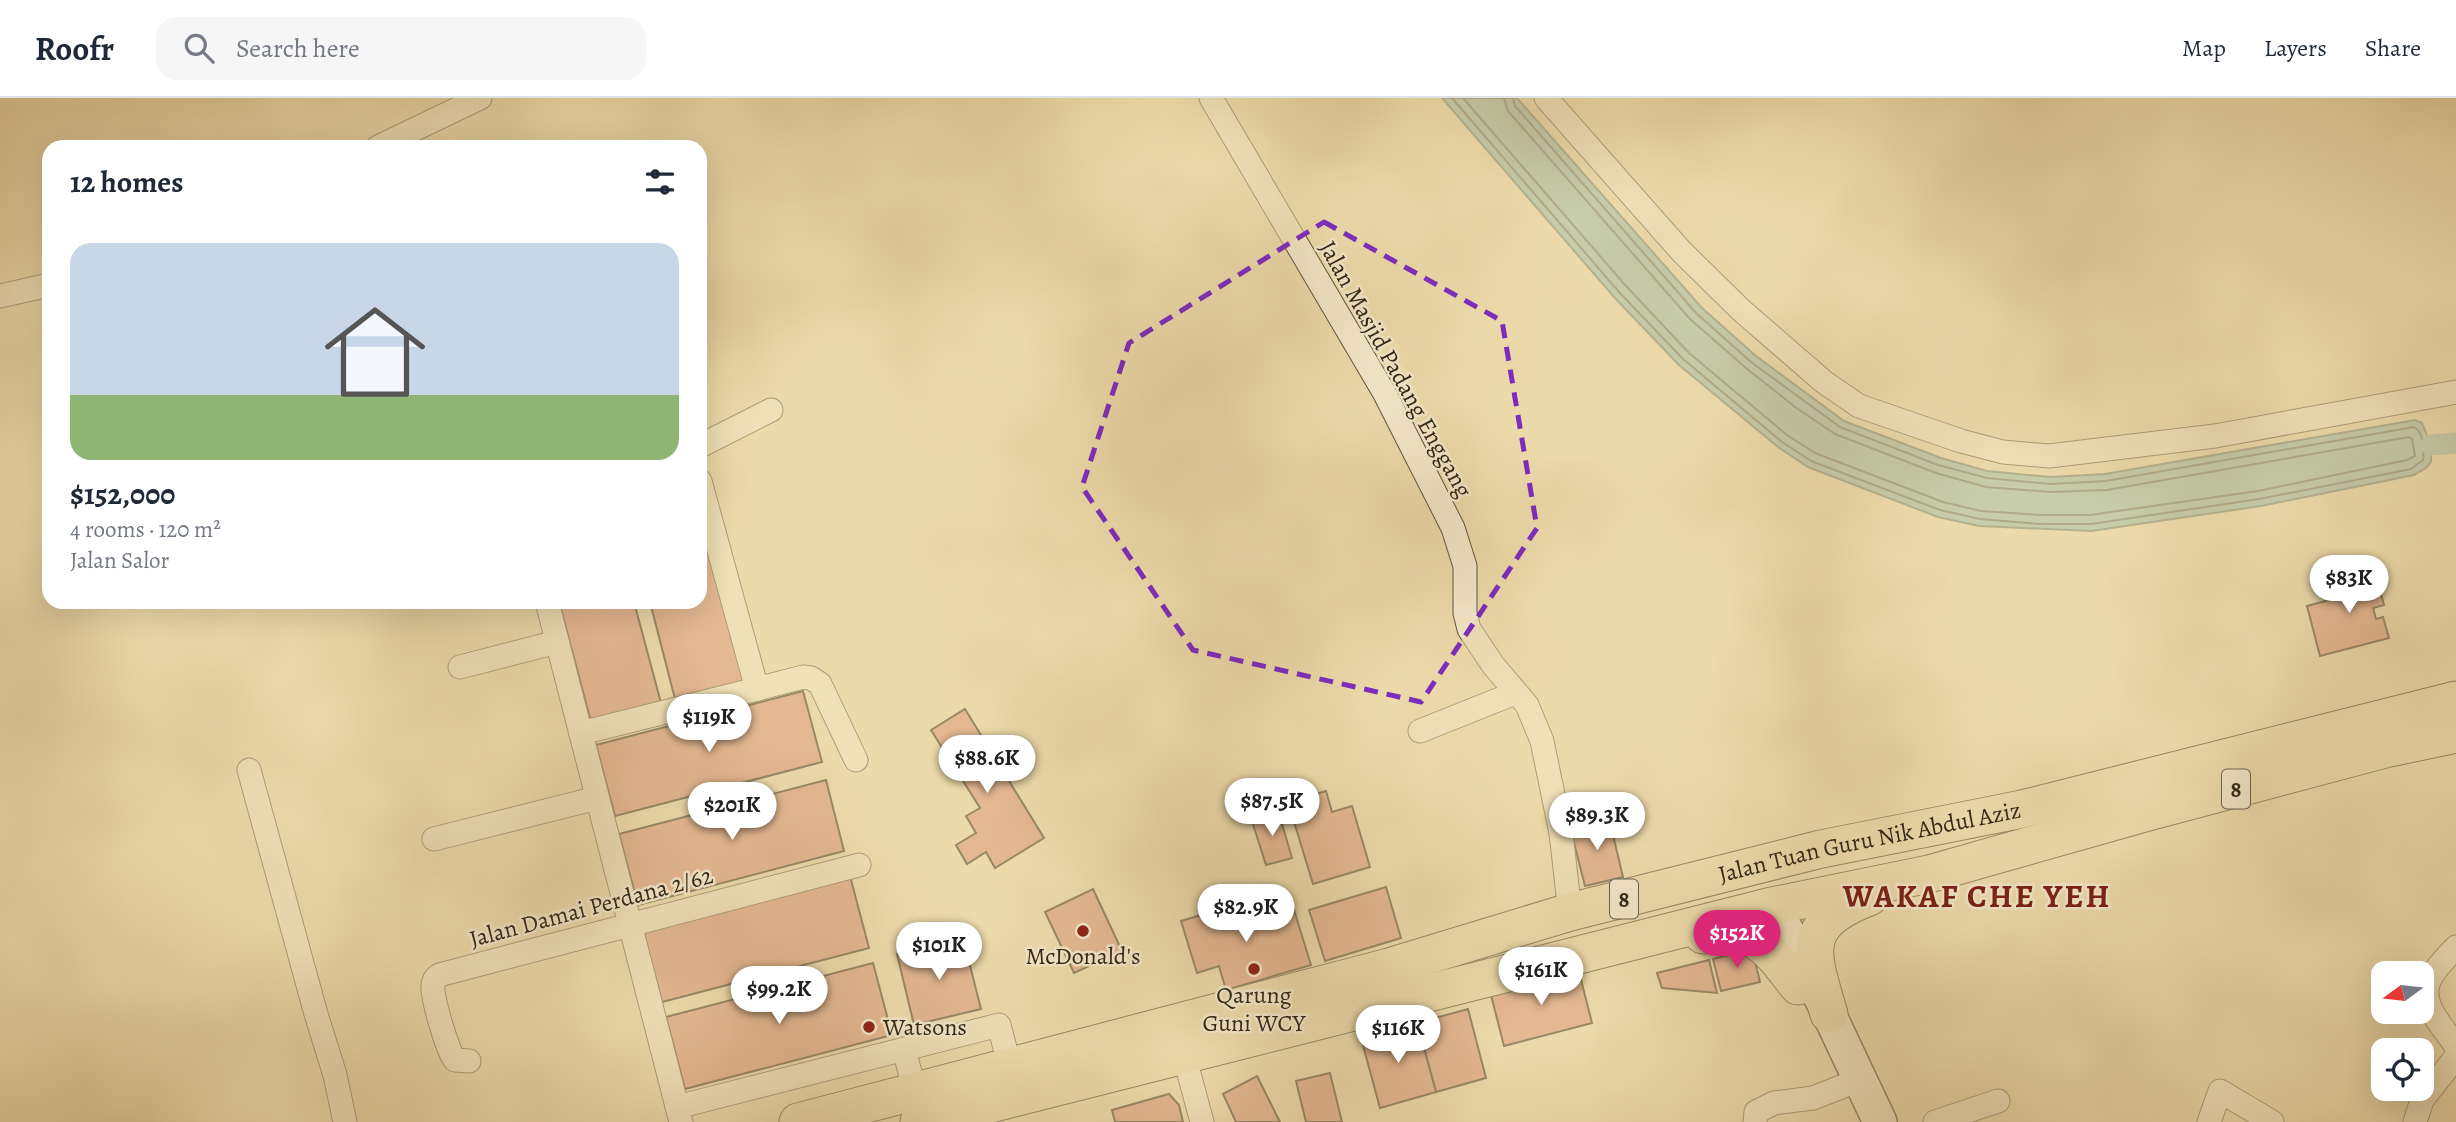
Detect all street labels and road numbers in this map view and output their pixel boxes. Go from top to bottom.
street label: Jalan Masjid Padang Enggang [1312,235,1480,503]
road number: 8 [2222,769,2250,808]
street label: Jalan Tuan Guru Nik Abdul Aziz [1715,794,2024,890]
street label: Jalan Damai Perdana 2/62 [466,859,716,955]
road number: 8 [1610,880,1638,918]

